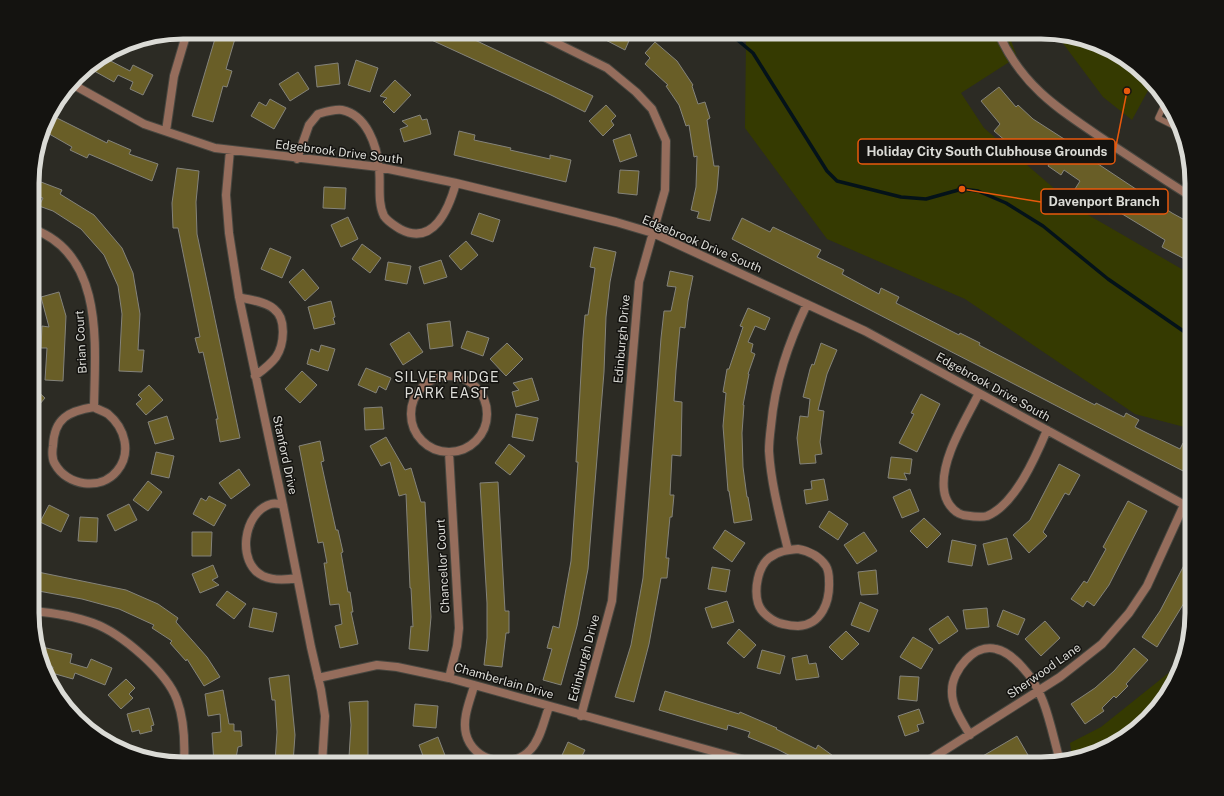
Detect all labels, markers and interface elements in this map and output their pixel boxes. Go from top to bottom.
street label: Edgebrook Drive South [274,137,404,167]
callout: Holiday City South Clubhouse Grounds [858,139,1115,164]
text: Holiday City South Clubhouse Grounds [867,144,1108,159]
callout: Davenport Branch [1041,189,1168,214]
text: Davenport Branch [1048,194,1160,209]
street label: Edgebrook Drive South [640,212,764,276]
street label: Edinburgh Drive [611,294,633,384]
street label: Brian Court [72,310,90,374]
street label: Edgebrook Drive South [933,350,1053,424]
district label: SILVER RIDGE PARK EAST [394,369,500,401]
street label: Stanford Drive [270,414,300,496]
street label: Chancellor Court [434,518,452,614]
street label: Edinburgh Drive [566,613,602,703]
street label: Sherwood Lane [1005,640,1084,702]
street label: Chamberlain Drive [453,660,555,702]

